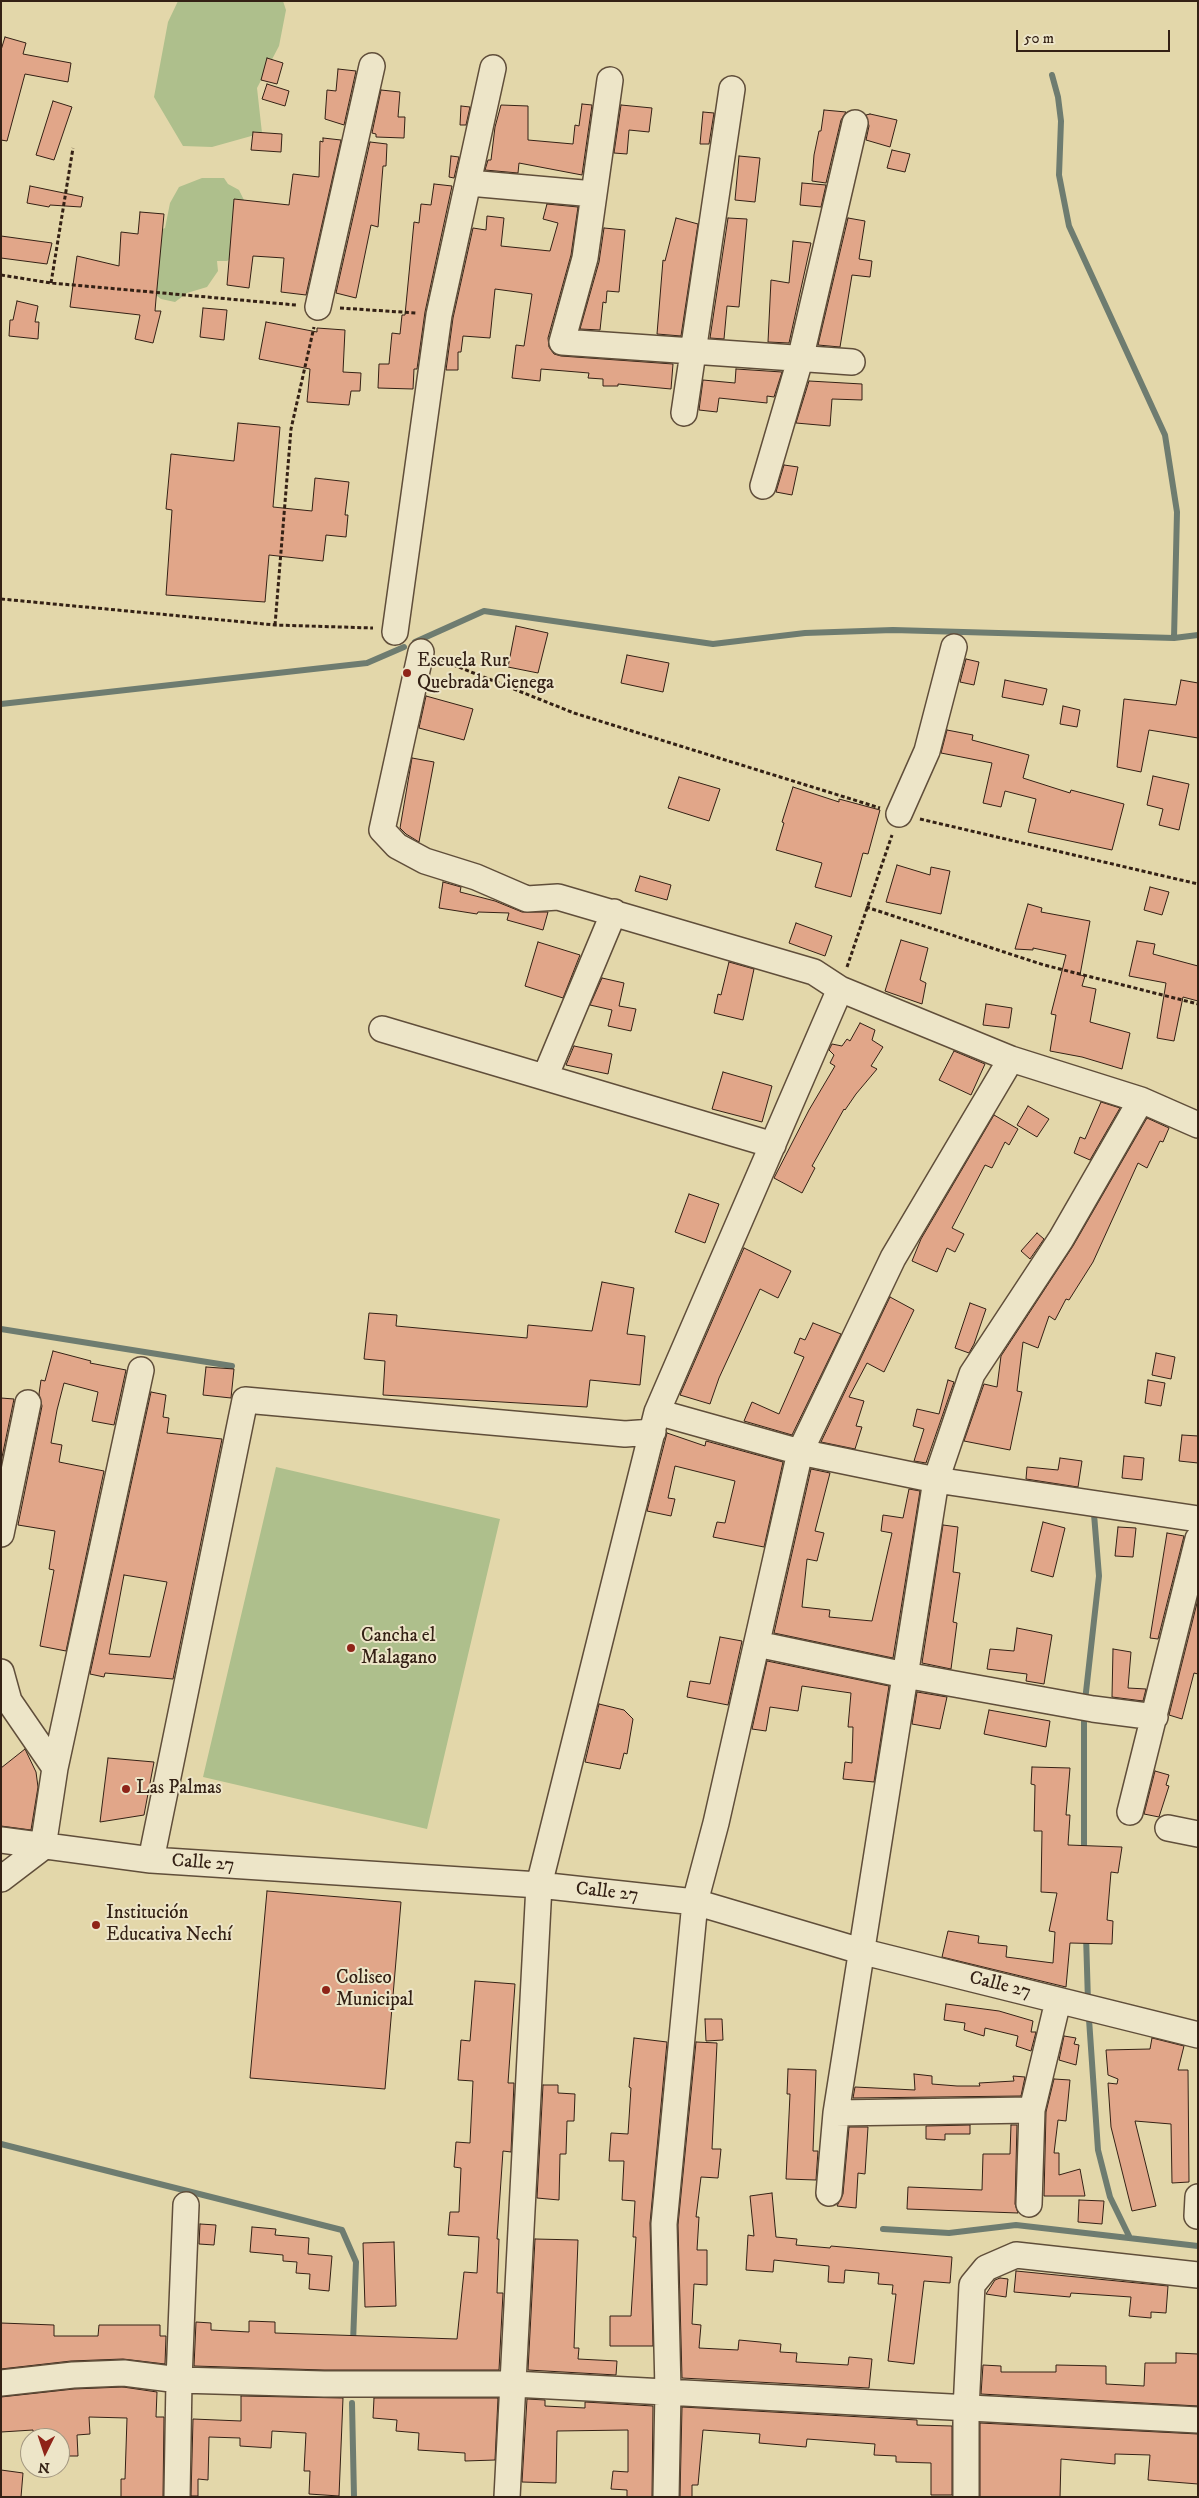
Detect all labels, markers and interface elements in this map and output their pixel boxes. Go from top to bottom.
scale bar [1019,20,1173,52]
text: 50 m [1024,29,1054,48]
place label: Escuela Rur Quebrada Cienega [417,651,554,695]
marker: Escuela Rur Quebrada Cienega [401,667,413,679]
place label: Cancha el Malagano [361,1626,437,1670]
marker: Cancha el Malagano [345,1642,357,1654]
place label: Las Palmas [136,1778,222,1800]
marker: Las Palmas [120,1783,132,1795]
street label: Calle 27 [171,1850,235,1878]
street label: Calle 27 [575,1878,639,1908]
place label: Institución Educativa Nechí [106,1903,232,1947]
marker: Institución Educativa Nechí [90,1919,102,1931]
street label: Calle 27 [967,1967,1033,2005]
place label: Coliseo Municipal [336,1968,413,2012]
marker: Coliseo Municipal [320,1984,332,1996]
north arrow [20,2428,70,2478]
text: N [38,2458,50,2476]

